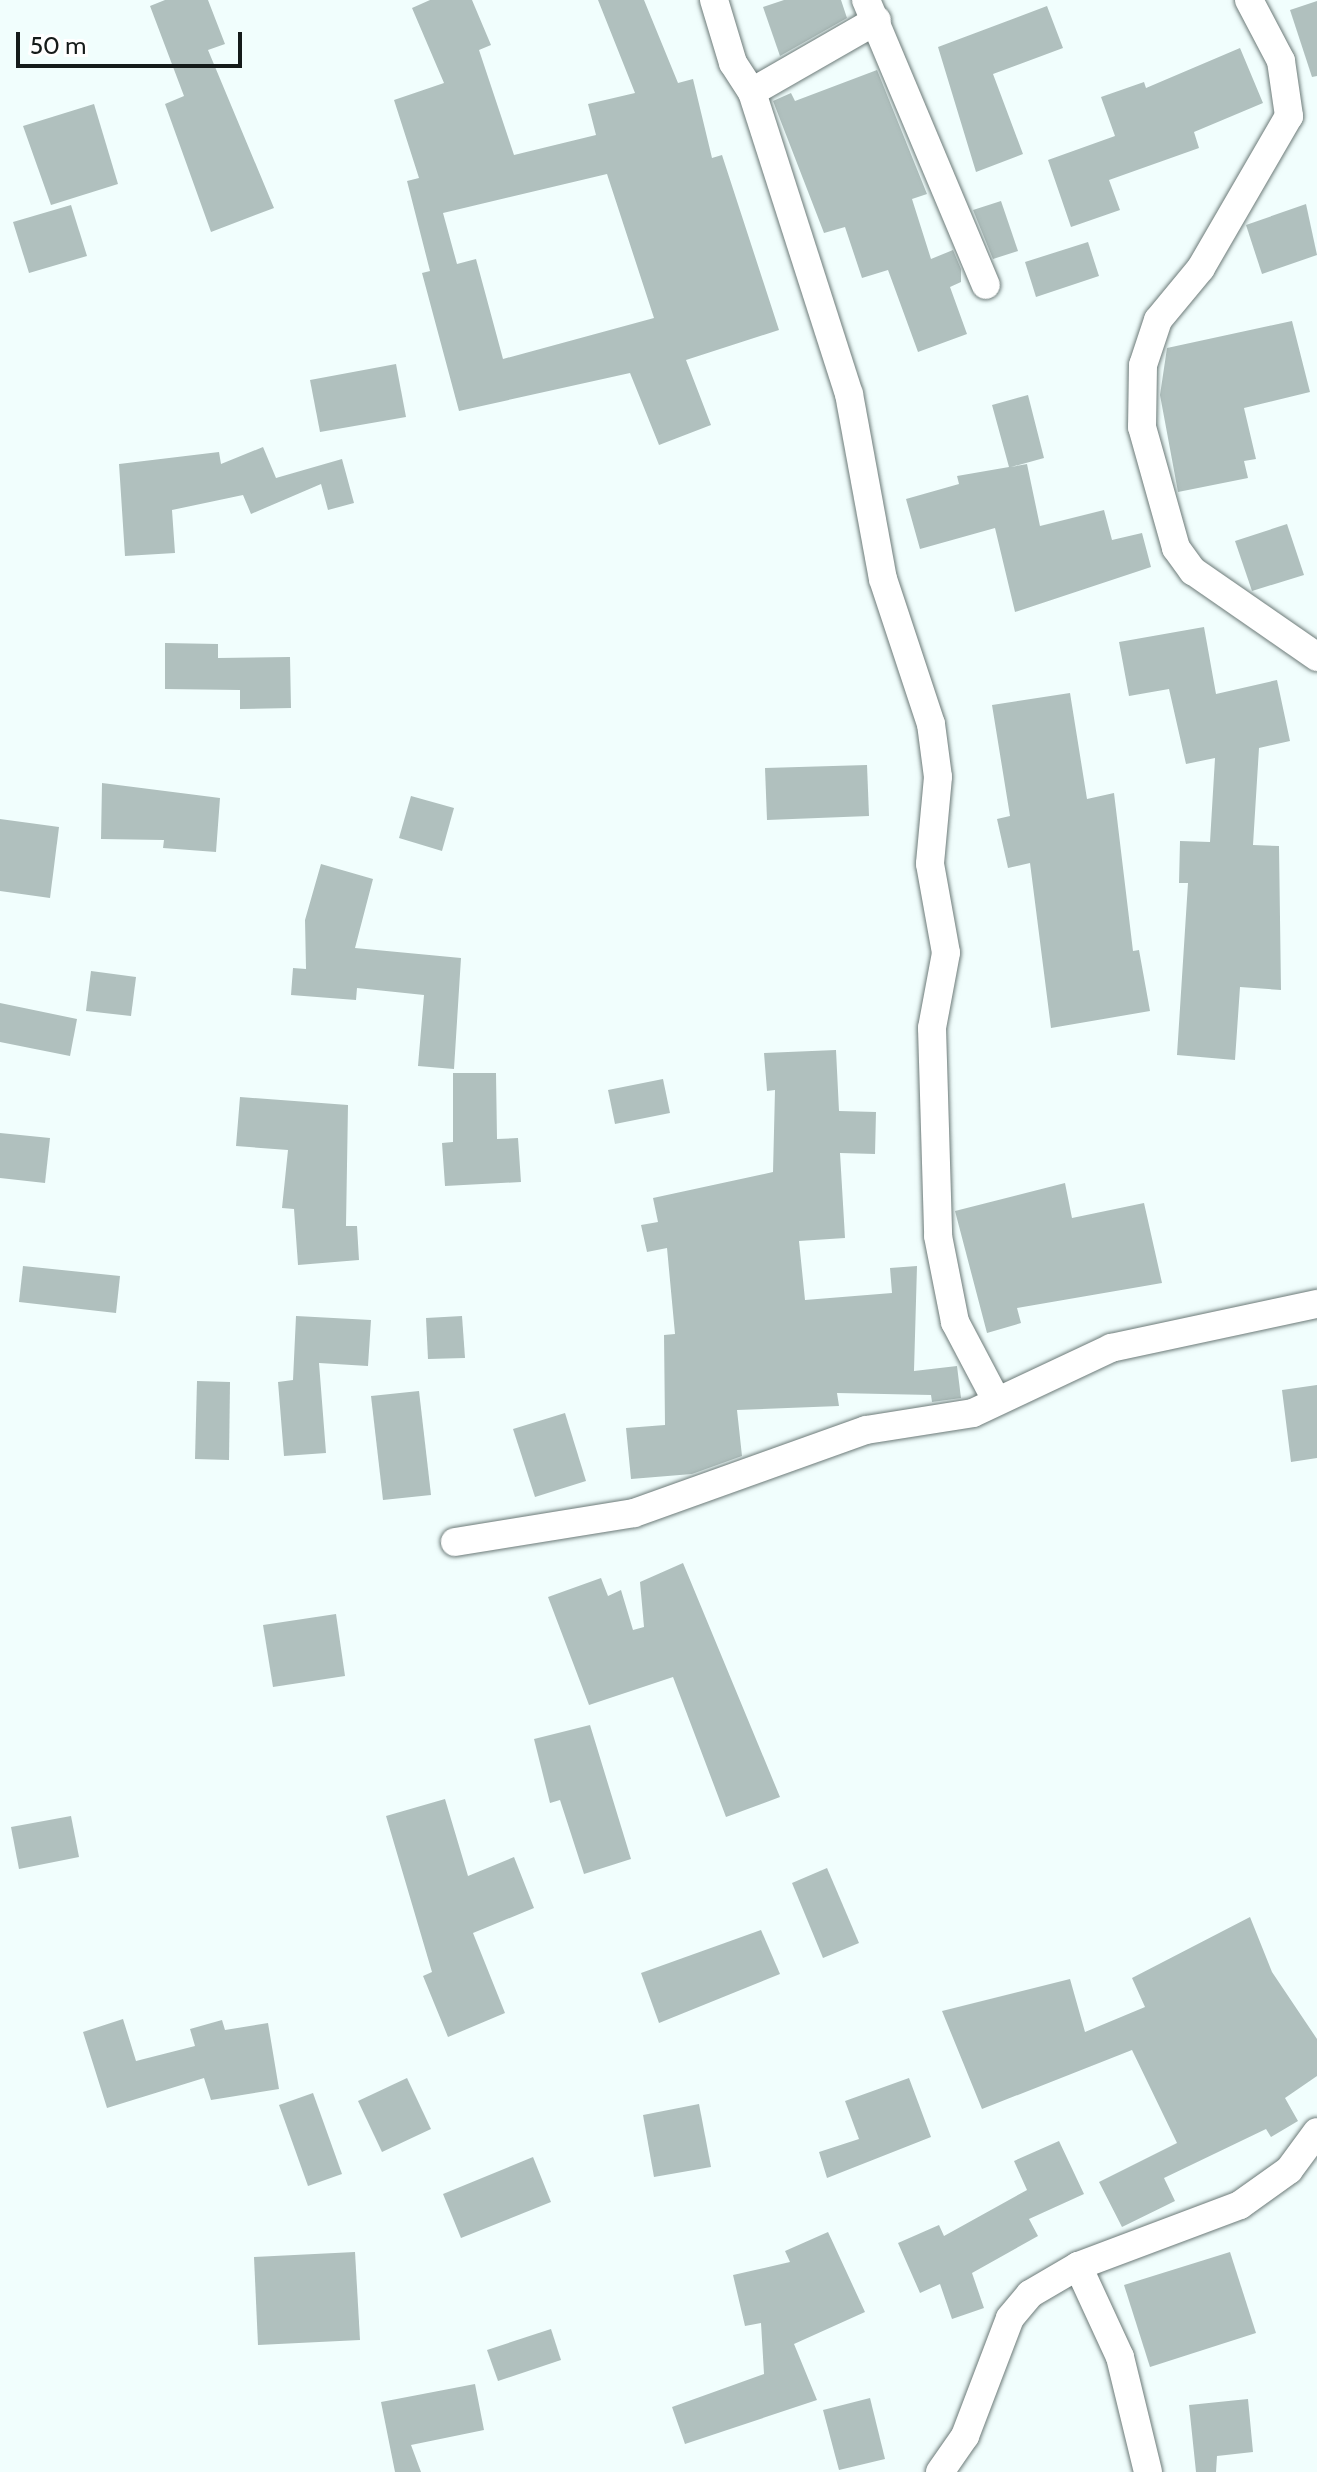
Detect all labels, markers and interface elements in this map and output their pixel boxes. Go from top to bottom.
scale bar [20,16,246,66]
text: 50 m [30,31,86,60]

